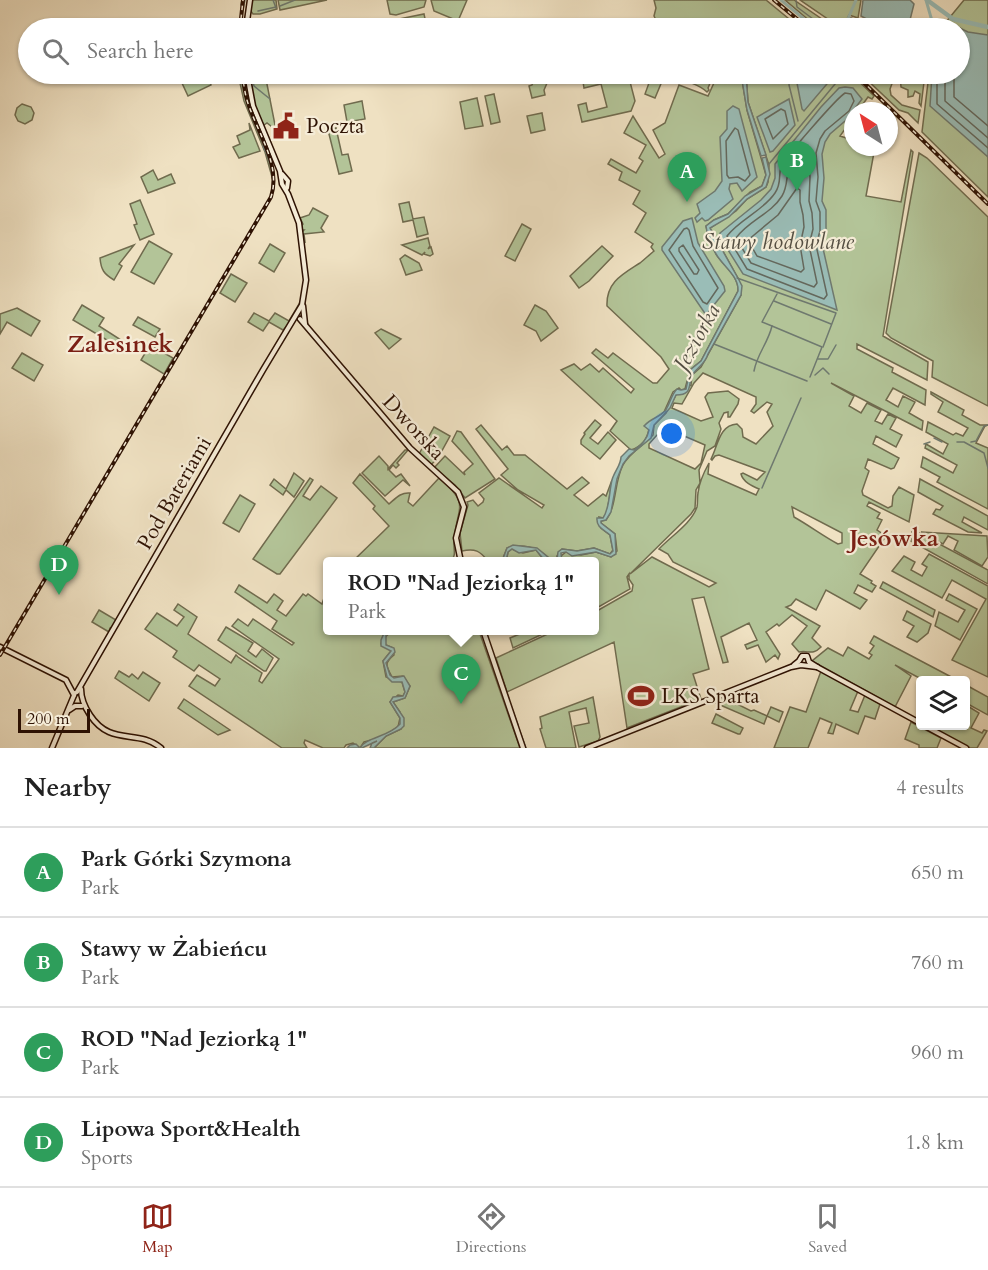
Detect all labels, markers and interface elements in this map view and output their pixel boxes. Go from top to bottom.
search box [18,18,970,84]
icon: search [39,35,72,68]
text: Search here [87,36,194,66]
north arrow [844,102,898,156]
public building icon: Poczta [271,111,301,141]
place label: Poczta [306,112,364,141]
pin: B [778,142,816,191]
pin: A [668,152,706,202]
water label: Stawy hodowlane [702,227,855,257]
water label: Jeziorka [664,299,728,381]
district label: Zalesinek [67,328,173,361]
street label: Dworska [376,388,452,467]
your location [657,419,686,448]
street label: Pod Bateriami [130,431,219,555]
district label: Jesówka [846,522,939,555]
pin: D [40,546,78,595]
popup [323,557,599,635]
text: ROD "Nad Jeziorką 1" [348,568,574,598]
text: Park [348,598,386,625]
pin: C [442,654,480,704]
map controls [916,676,970,730]
button: layers [916,676,970,730]
sports icon: LKS Sparta [626,681,656,711]
place label: LKS Sparta [661,682,760,711]
scale bar [18,706,90,734]
text: 200 m [27,708,69,730]
text: Nearby [24,770,112,805]
text: 4 results [896,774,964,801]
text: Park Górki Szymona [81,844,292,874]
text: A [36,859,51,886]
text: 650 m [911,859,964,886]
text: Park [81,874,119,901]
text: Stawy w Żabieńcu [81,934,268,964]
text: B [36,949,51,976]
text: 760 m [911,949,964,976]
text: Park [81,964,119,991]
text: ROD "Nad Jeziorką 1" [81,1024,307,1054]
text: C [36,1039,51,1066]
text: 960 m [911,1039,964,1066]
text: Park [81,1054,119,1081]
text: Lipowa Sport&Health [81,1114,300,1144]
text: D [35,1129,52,1156]
text: 1.8 km [905,1129,964,1156]
text: Sports [81,1144,133,1171]
tab: Map [141,1200,174,1258]
tab: Directions [456,1200,526,1258]
tab: Saved [808,1200,847,1258]

